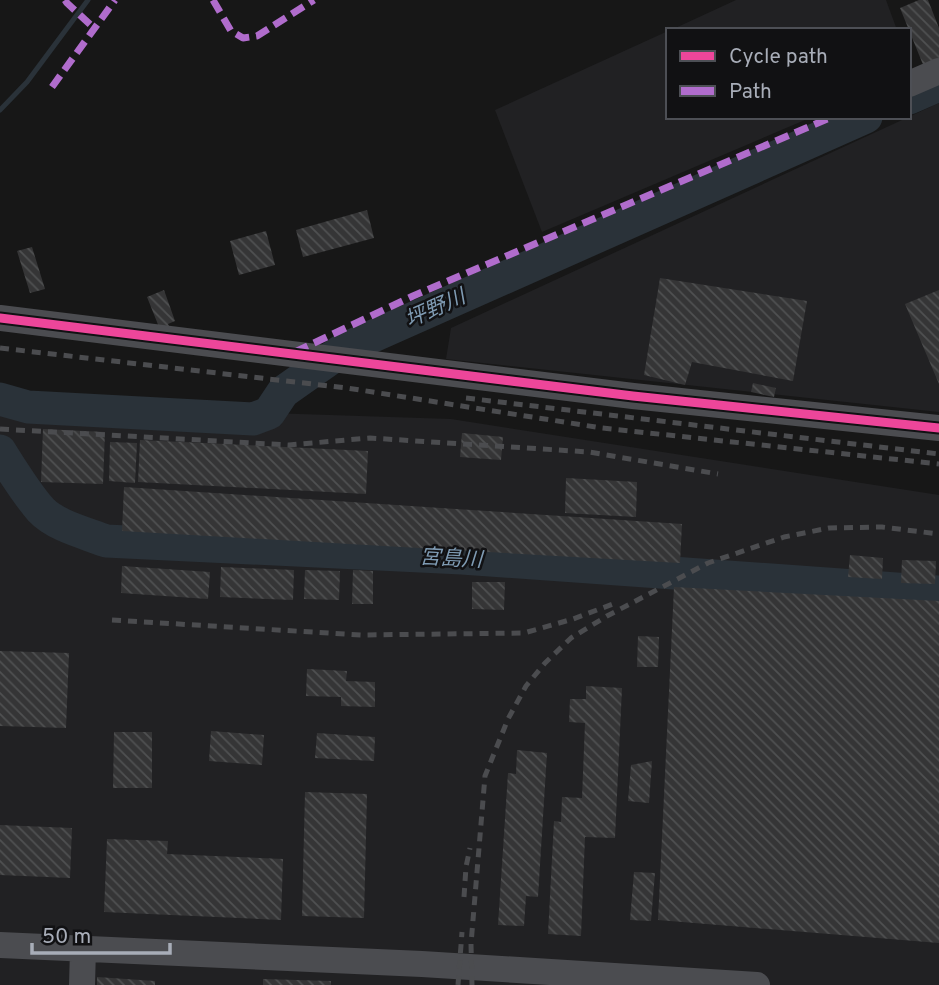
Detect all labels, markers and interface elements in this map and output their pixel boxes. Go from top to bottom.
legend [666,28,911,119]
text: Cycle path [729,44,828,71]
text: Path [729,79,772,106]
water label: 坪野川 [401,283,472,335]
water label: 宮島川 [419,544,485,575]
scale bar [32,912,170,956]
text: 50 m [42,924,91,951]

